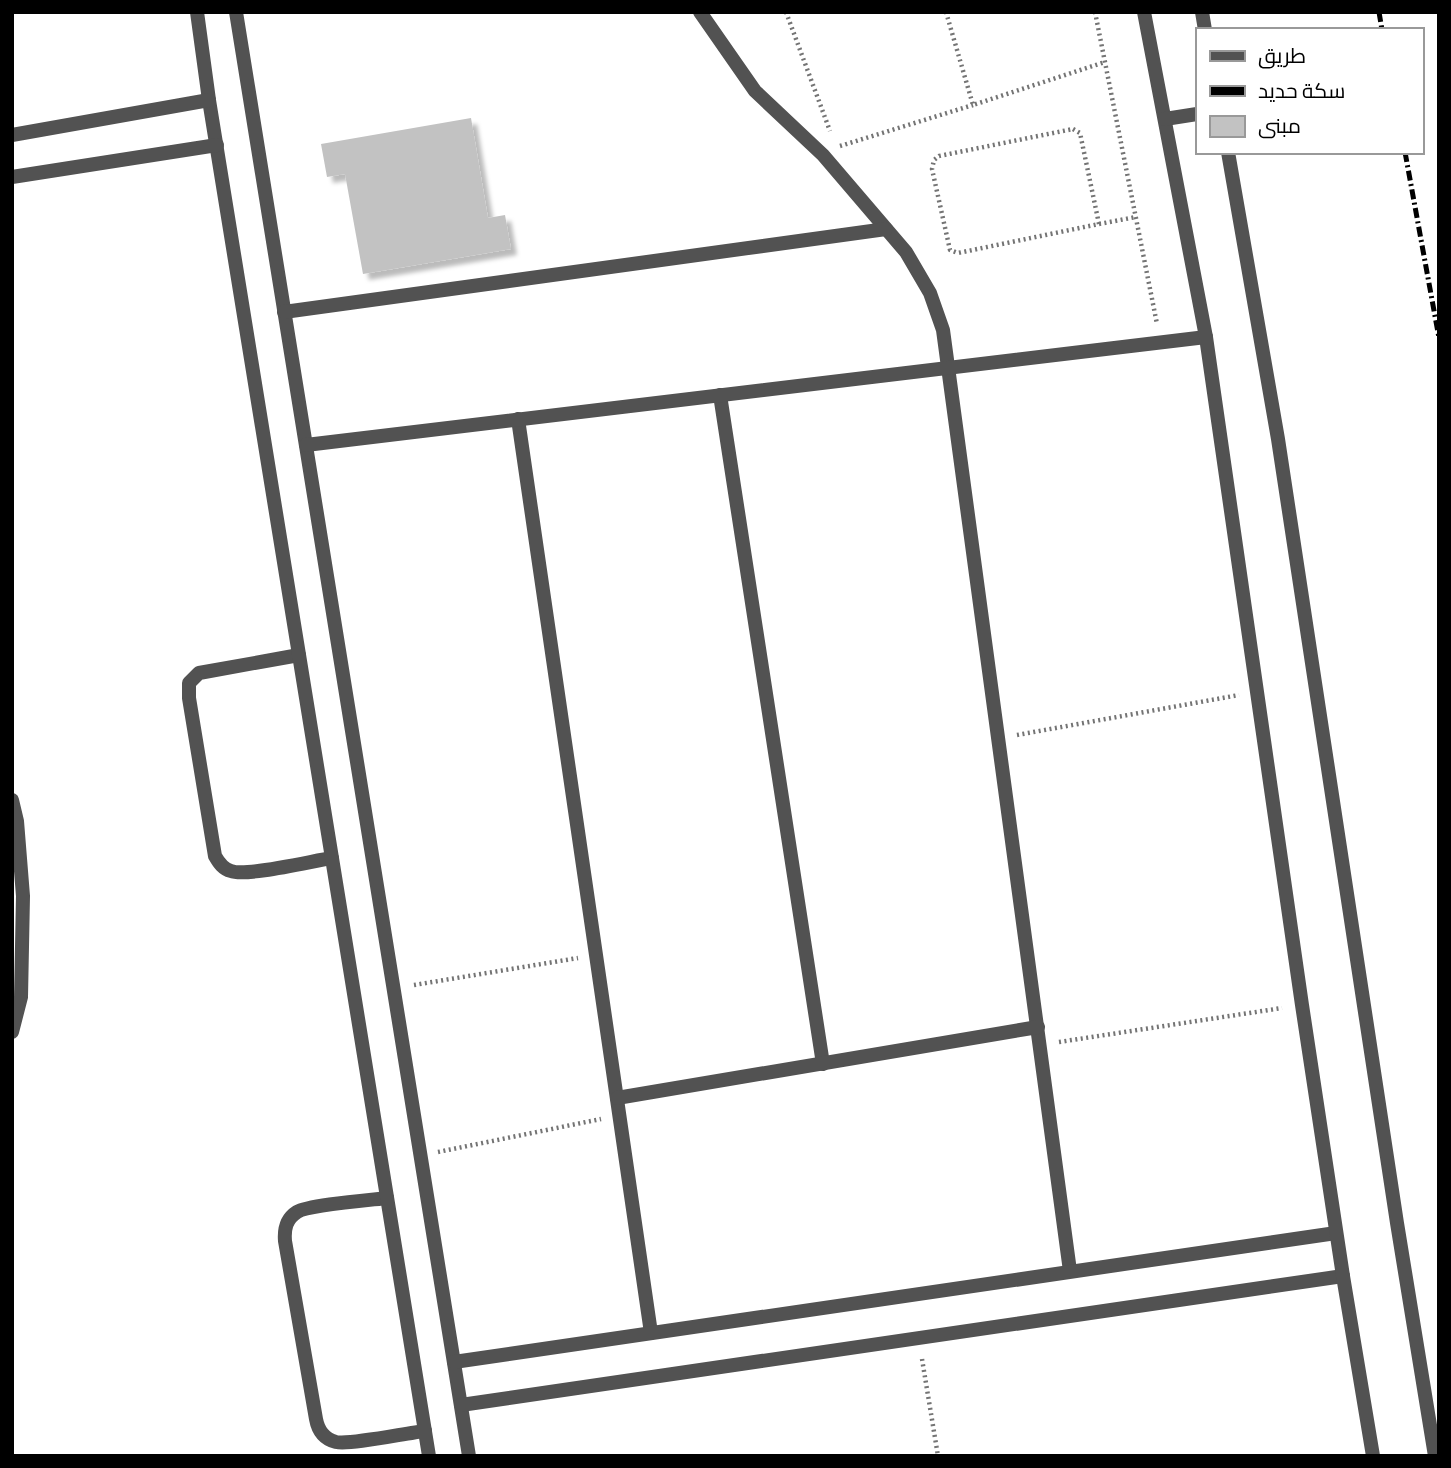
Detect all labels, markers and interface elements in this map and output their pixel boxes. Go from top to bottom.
legend [1196,28,1423,154]
text: طريق [1258,42,1306,69]
text: سكة حديد [1258,77,1345,102]
text: مبنى [1258,112,1301,139]

